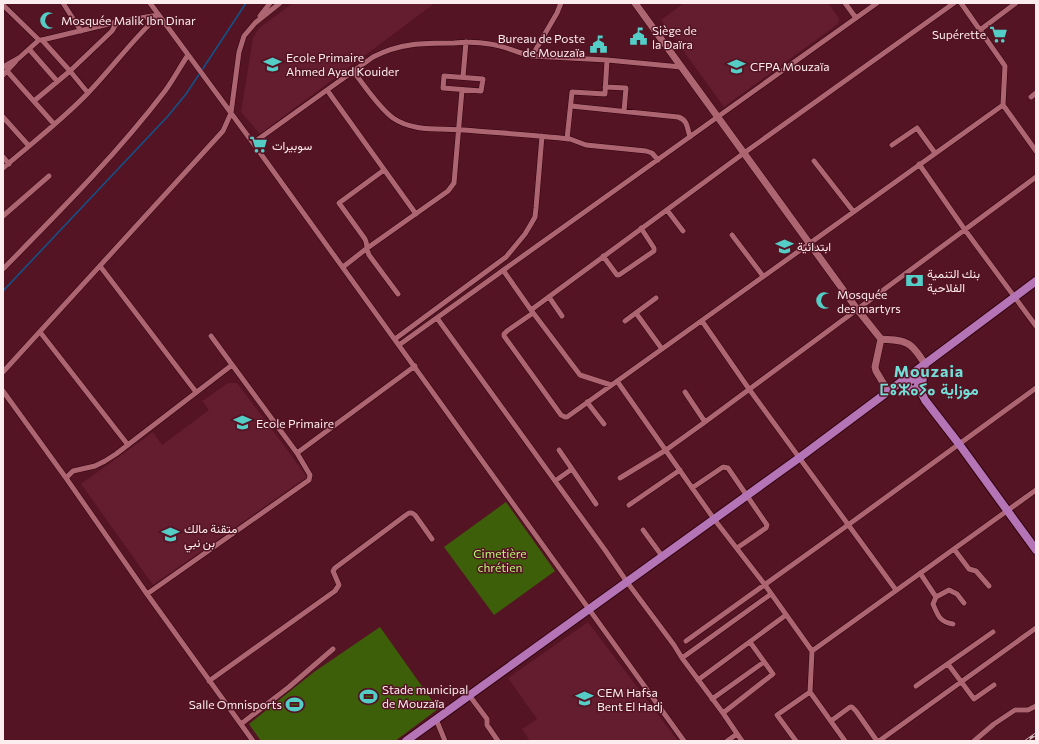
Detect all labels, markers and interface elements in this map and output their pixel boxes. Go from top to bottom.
mosque icon: Mosquée Malik Ibn Dinar [38,10,58,30]
place label: Mosquée Malik Ibn Dinar [61,13,196,27]
place label: Siège de la Daïra [652,23,697,51]
supermarket icon: Supérette [989,24,1009,44]
public building icon: Siège de la Daïra [629,27,649,47]
place label: Supérette [932,27,986,41]
place label: Bureau de Poste de Mouzaïa [498,31,585,59]
public building icon: Bureau de Poste de Mouzaïa [588,35,608,55]
place label: Ecole Primaire Ahmed Ayad Kouider [286,50,399,78]
school or university icon: Ecole Primaire Ahmed Ayad Kouider [263,54,283,74]
school or university icon: CFPA Mouzaïa [727,56,747,76]
place label: CFPA Mouzaïa [750,59,830,73]
supermarket icon: سوبيرات [249,135,269,155]
place label: سوبيرات [272,138,312,154]
school or university icon: ابتدائية [774,236,794,256]
place label: ابتدائية [797,239,831,254]
place label: بنك التنمية الفلاحية [927,266,980,295]
bank icon: بنك التنمية الفلاحية [904,270,924,290]
place label: Mosquée des martyrs [837,287,901,315]
mosque icon: Mosquée des martyrs [814,291,834,311]
district label: Mouzaia ⵎⵓⵣⴰⵢⴰ موزاية [879,361,979,400]
school or university icon: Ecole Primaire [233,413,253,433]
place label: Ecole Primaire [256,416,334,430]
place label: متقنة مالك بن نبي [184,521,237,553]
school or university icon: متقنة مالك بن نبي [161,525,181,545]
park label: Cimetière chrétien [473,546,527,574]
place label: Stade municipal de Mouzaïa [382,682,468,710]
place label: CEM Hafsa Bent El Hadj [597,685,663,713]
sports icon: Stade municipal de Mouzaïa [359,686,379,706]
school or university icon: CEM Hafsa Bent El Hadj [574,689,594,709]
sports icon: Salle Omnisports [285,694,305,714]
place label: Salle Omnisports [189,697,282,711]

